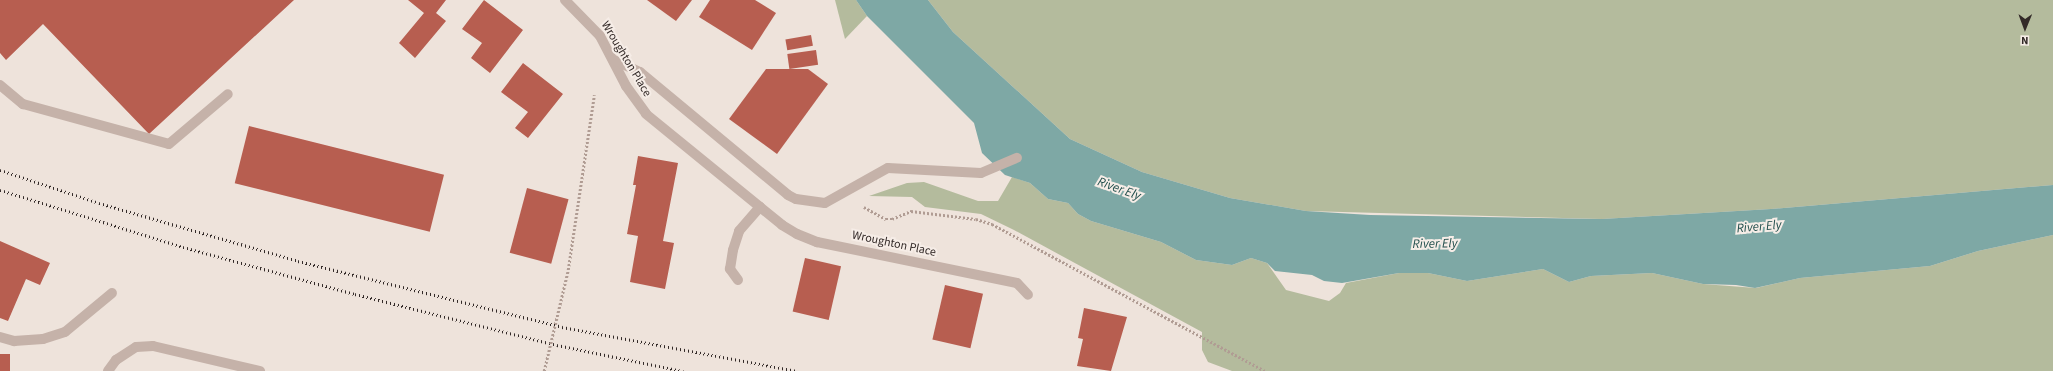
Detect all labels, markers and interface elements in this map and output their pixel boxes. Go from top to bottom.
north arrow [2005,8,2045,48]
street label: Wroughton Place [598,19,654,99]
text: N [2021,33,2029,48]
water label: River Ely [1095,174,1143,204]
water label: River Ely [1736,217,1782,237]
street label: Wroughton Place [851,228,937,260]
water label: River Ely [1412,236,1458,252]

